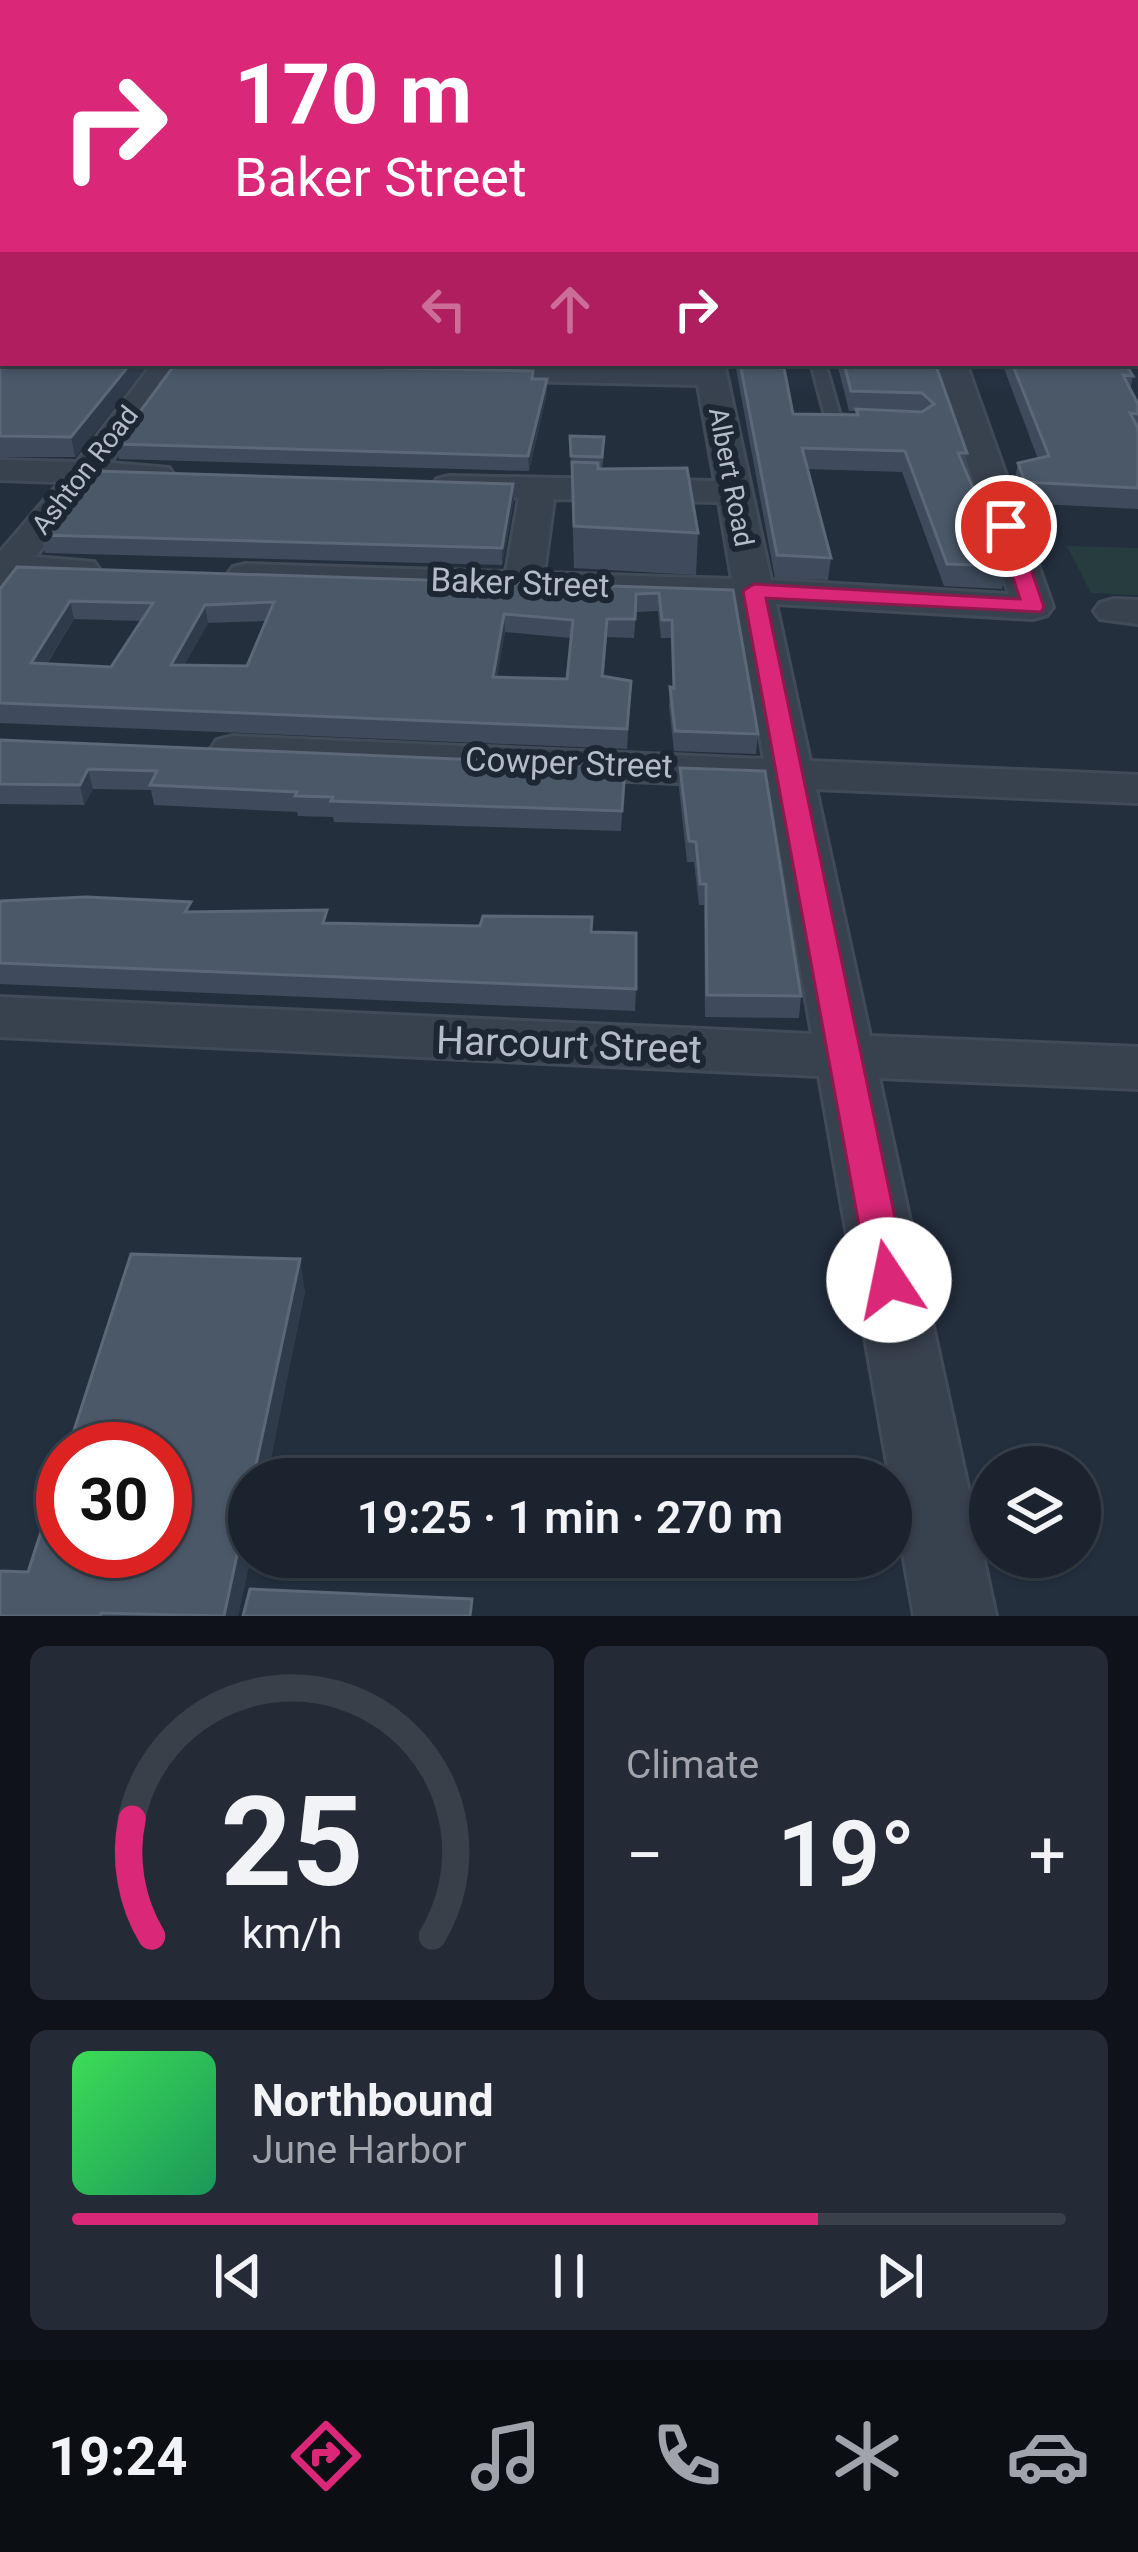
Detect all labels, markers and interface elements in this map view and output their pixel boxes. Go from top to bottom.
text: 170 m [234,45,472,144]
icon: right [36,48,192,204]
text: Baker Street [234,146,527,209]
icon: left [411,276,477,342]
icon: ahead [537,276,603,342]
icon: right [663,276,729,342]
street label: Ashton Road [25,399,145,541]
street label: Albert Road [702,405,760,549]
pin [955,475,1057,577]
icon: arrive [973,493,1039,559]
street label: Baker Street [430,560,610,605]
street label: Cowper Street [465,739,673,786]
street label: Harcourt Street [435,1017,702,1073]
position arrow [826,1217,952,1343]
speed limit sign: 30 [36,1422,192,1578]
map controls [969,1446,1101,1578]
button: layers [969,1446,1101,1578]
text: 19:25 · 1 min · 270 m [357,1491,783,1544]
text: Climate [626,1742,759,1788]
text: 25 [220,1769,364,1915]
text: 19° [777,1803,915,1908]
text: − [626,1817,664,1894]
text: + [1029,1817,1066,1894]
text: km/h [242,1908,342,1958]
text: Northbound [252,2074,494,2127]
text: June Harbor [252,2127,467,2173]
icon: previous [205,2243,271,2309]
icon: pause [536,2243,602,2309]
icon: next [867,2243,933,2309]
icon: directions [284,2414,368,2498]
icon: music [464,2414,548,2498]
icon: phone [645,2414,729,2498]
icon: climate [825,2414,909,2498]
icon: car [1006,2414,1090,2498]
text: 19:24 [48,2425,187,2488]

